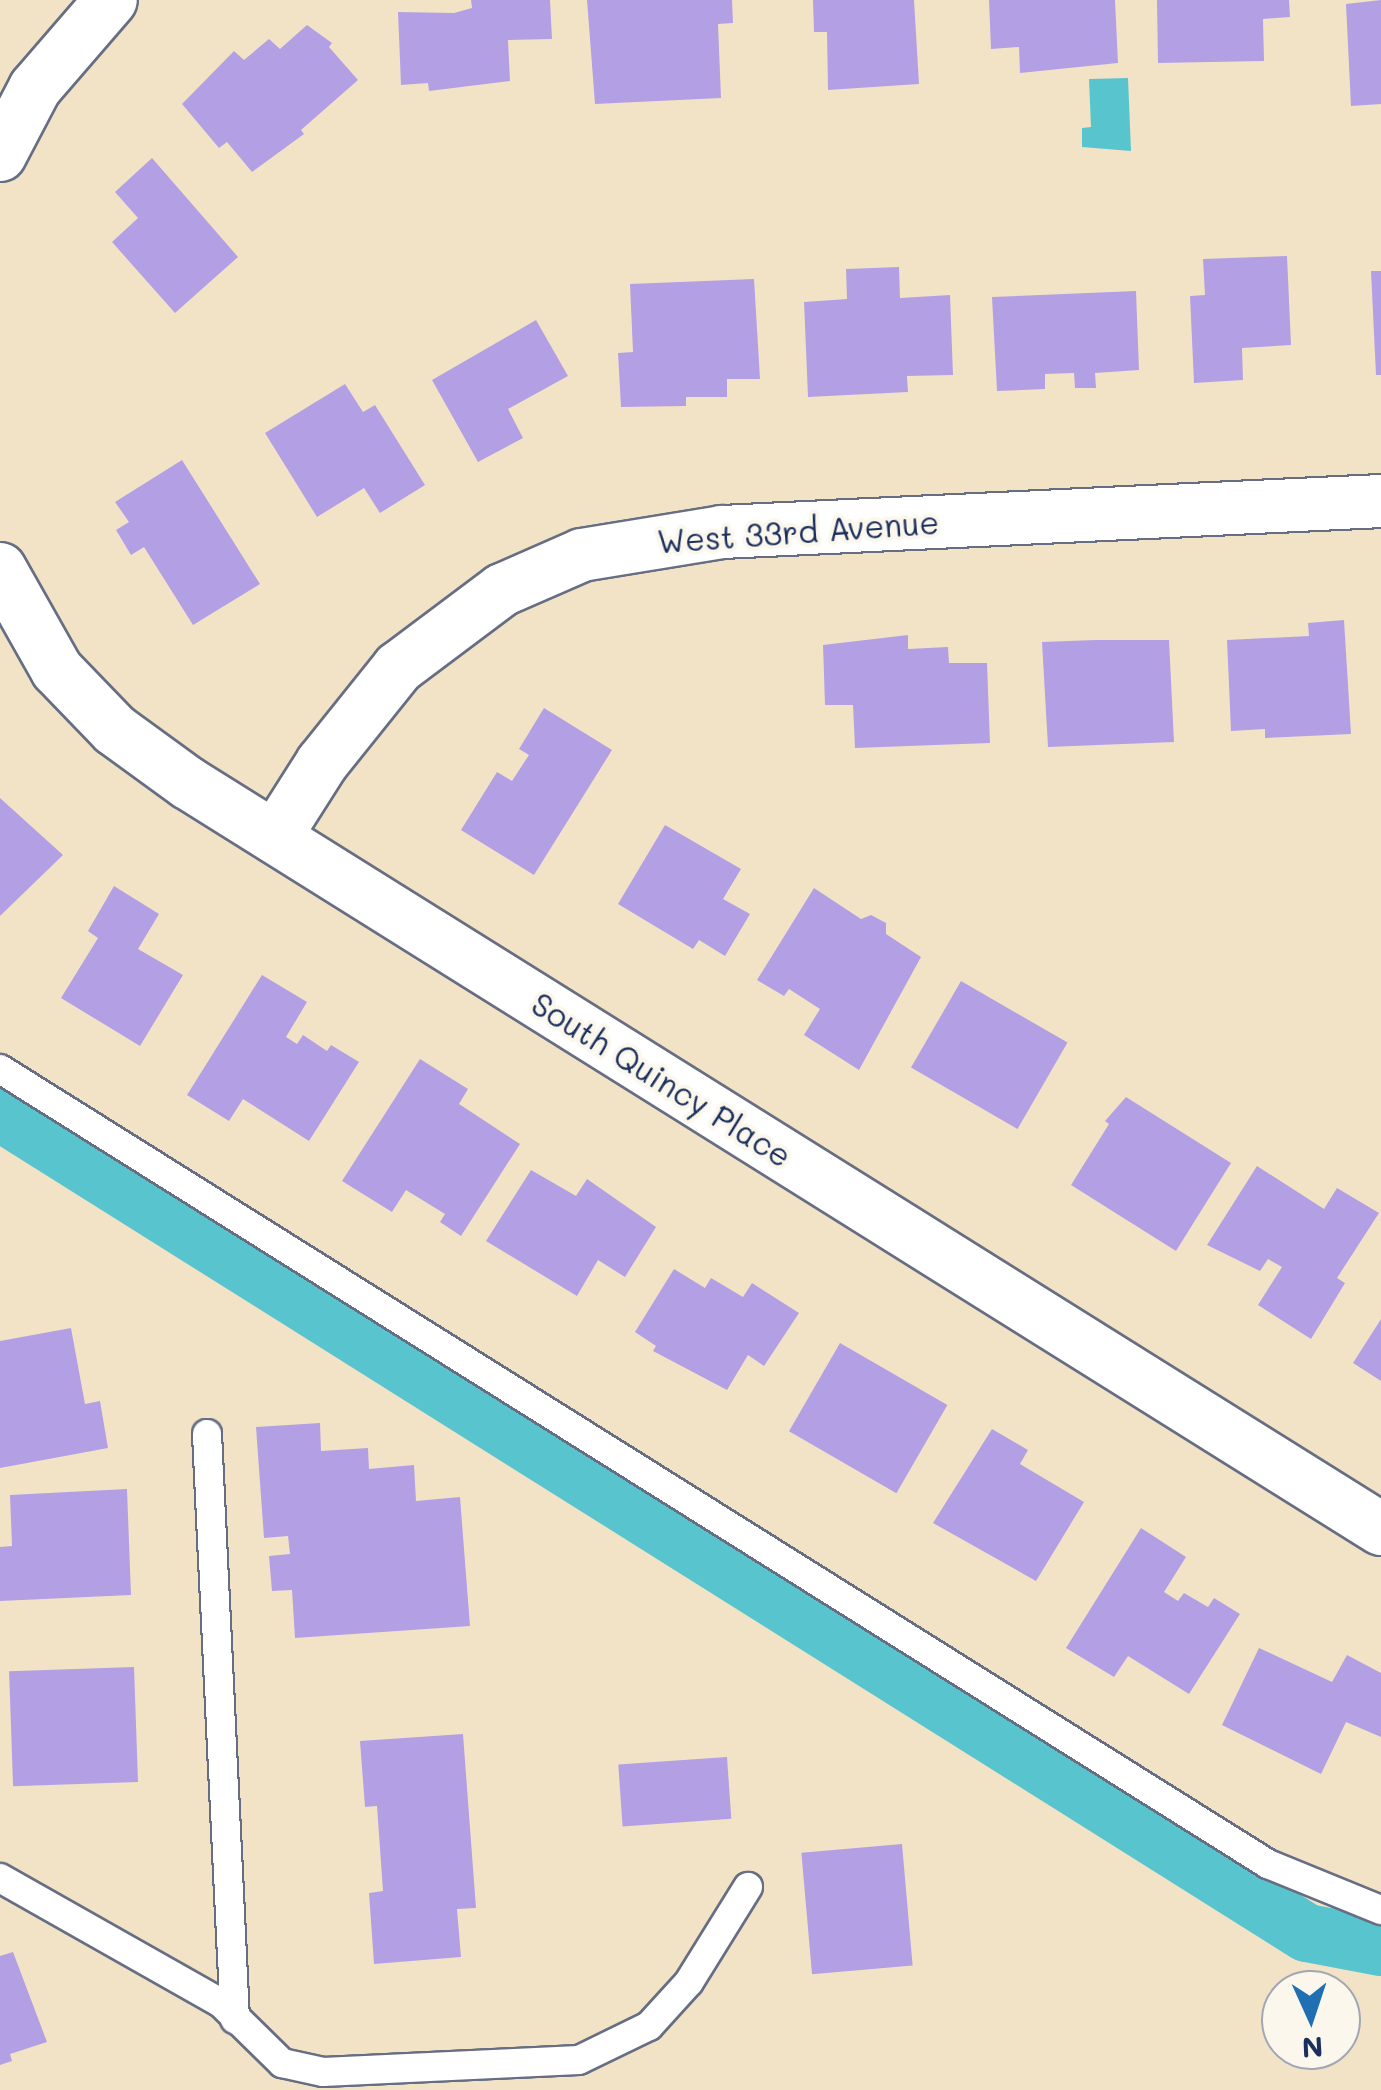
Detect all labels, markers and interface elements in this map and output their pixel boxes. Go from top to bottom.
street label: West 33rd Avenue [656,502,940,560]
street label: South Quincy Place [525,984,799,1174]
north arrow [1261,1970,1361,2070]
text: N [1301,2029,1324,2066]

